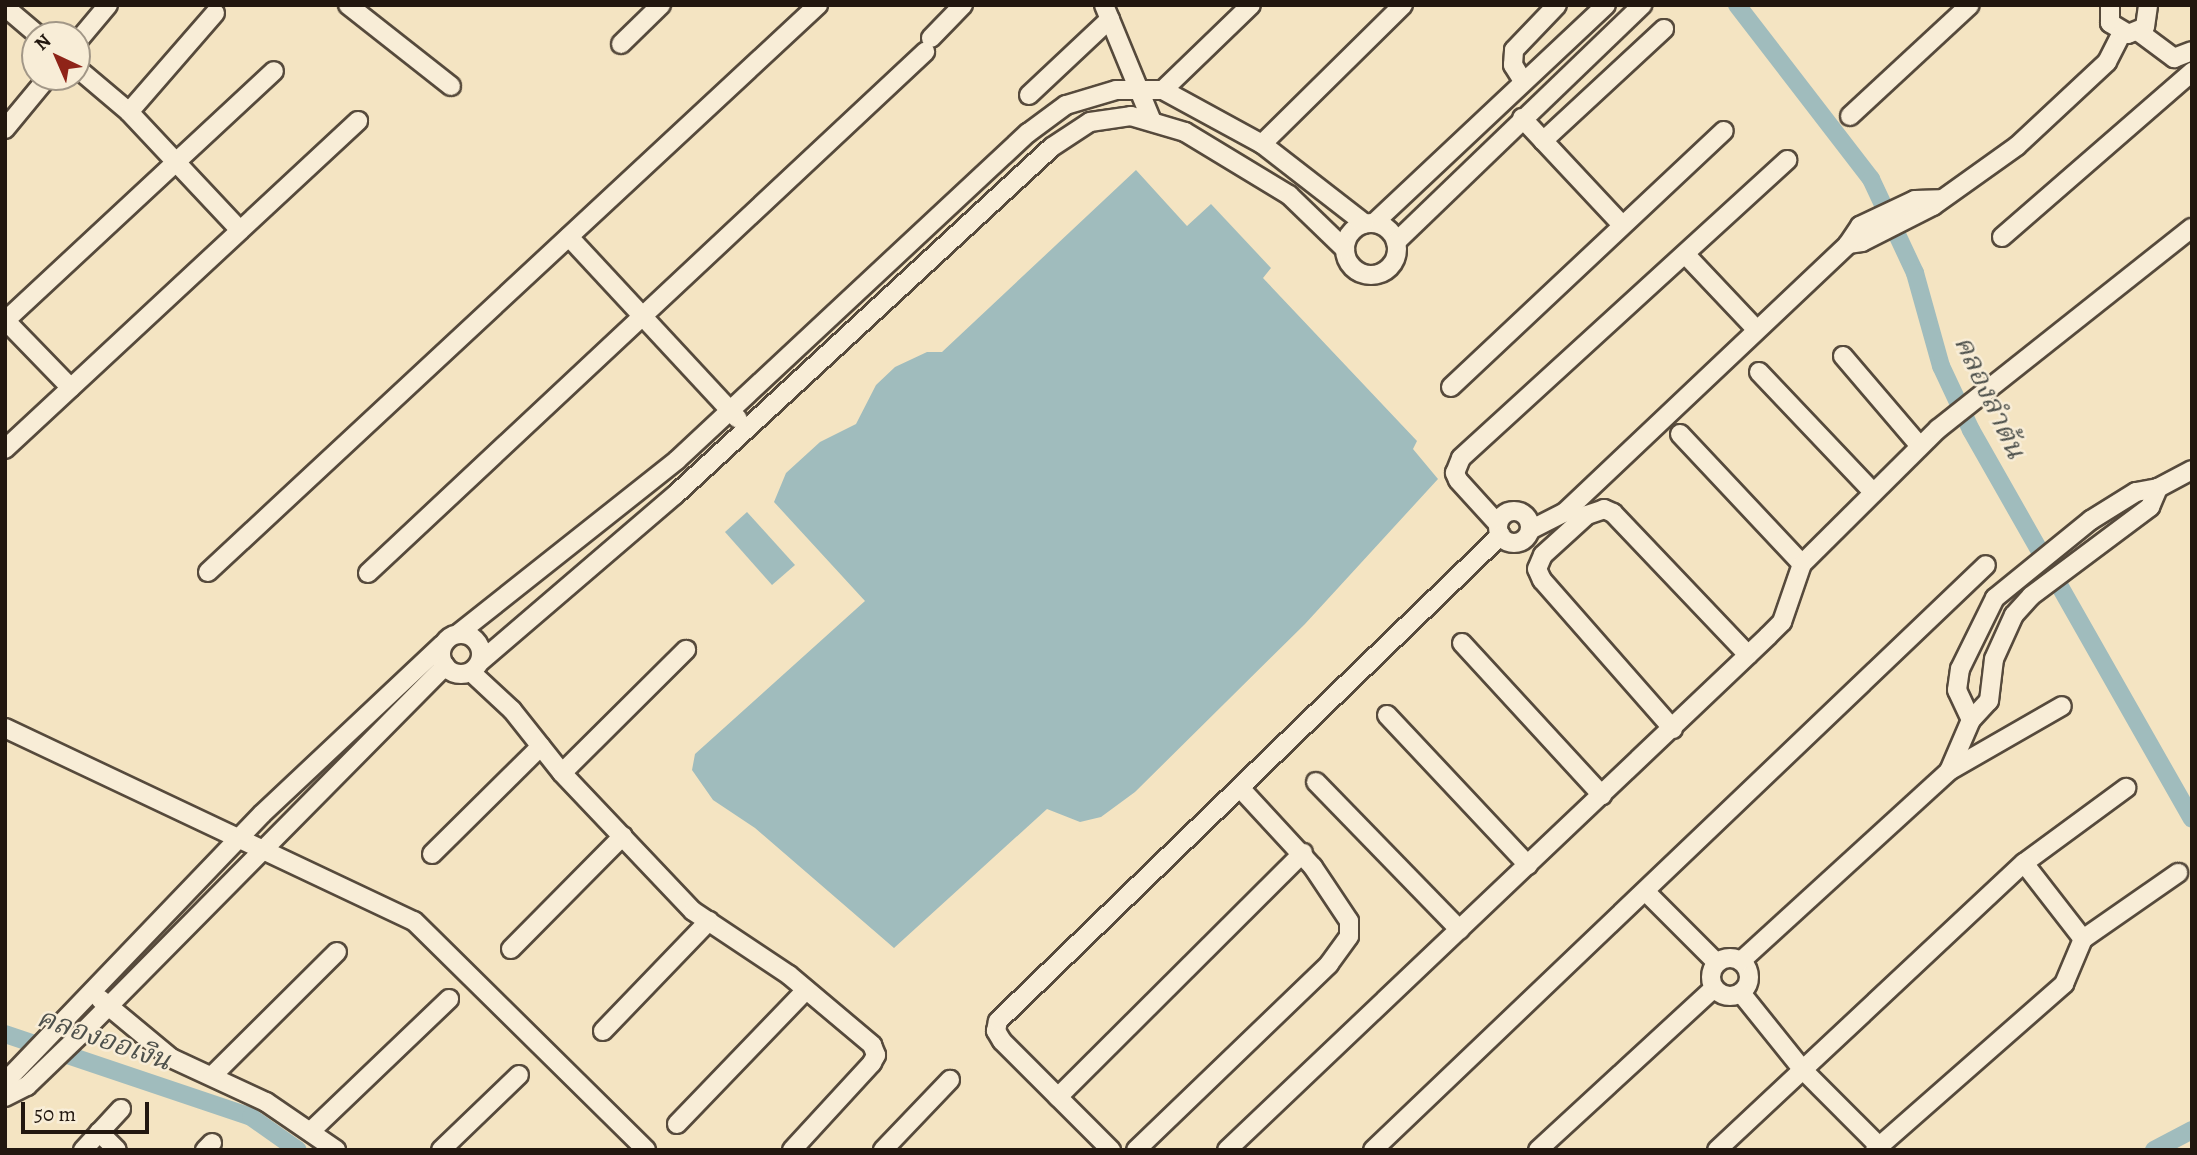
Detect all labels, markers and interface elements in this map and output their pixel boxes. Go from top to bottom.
north arrow [21,21,91,91]
text: N [29,28,57,56]
water label: คลองลำต้น [1947,330,2033,464]
water label: คลองออเงิน [33,1000,175,1078]
scale bar [24,1088,152,1132]
text: 50 m [34,1100,76,1128]

